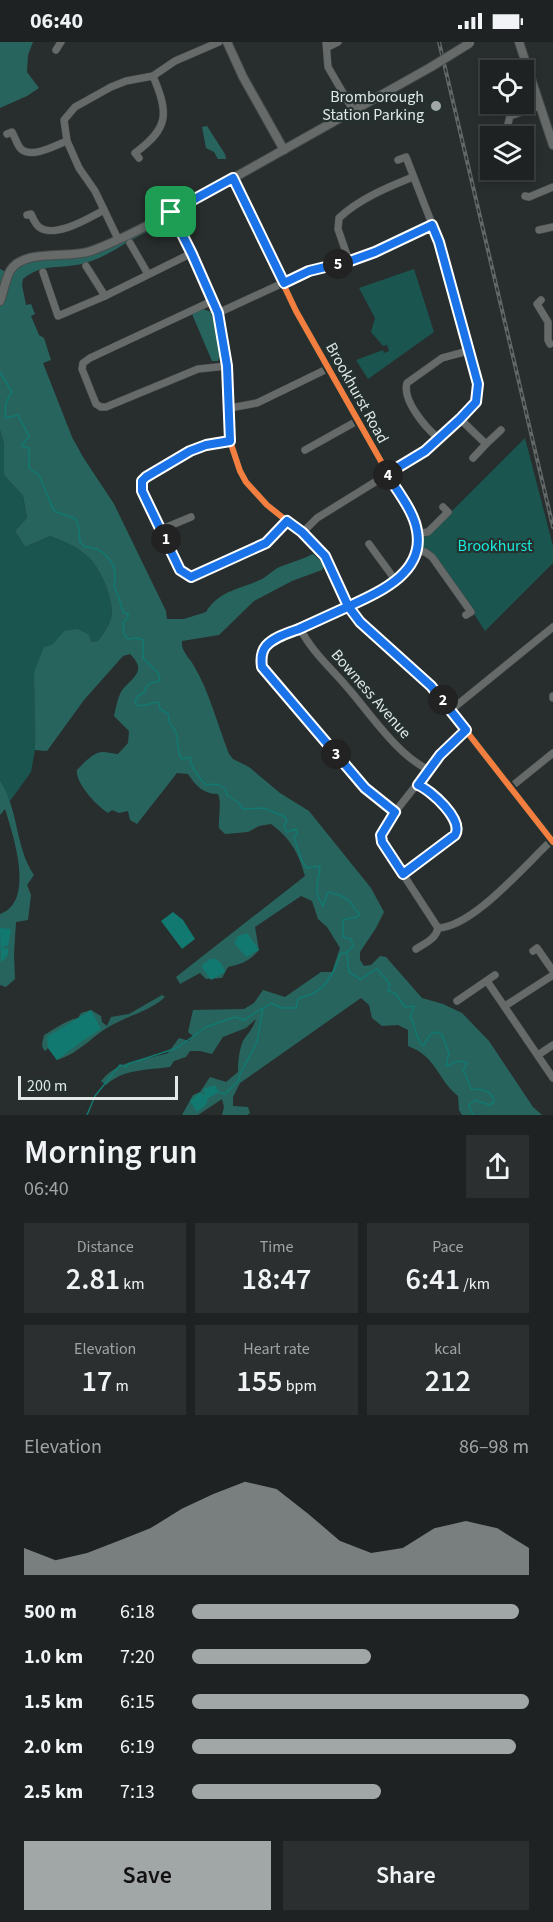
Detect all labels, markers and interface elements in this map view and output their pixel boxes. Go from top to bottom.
text: 06:40 [30,5,83,37]
map controls [480,60,534,180]
button: locate [480,60,534,114]
place label: Bromborough Station Parking [322,86,424,126]
marker: Bromborough Station Parking [429,99,443,113]
button: layers [480,126,534,180]
pin [145,186,196,237]
icon: arrive [154,195,187,228]
pin: 5 [323,249,353,279]
text: 5 [334,253,342,275]
street label: Brookhurst Road [320,339,394,447]
pin: 4 [373,460,403,490]
text: 4 [384,464,392,486]
pin: 1 [151,524,181,554]
text: 1 [162,528,170,550]
park label: Brookhurst [458,535,533,557]
street label: Bowness Avenue [326,644,416,744]
pin: 2 [428,685,458,715]
text: 2 [439,689,447,711]
pin: 3 [321,739,351,769]
text: 3 [332,743,340,765]
scale bar [18,1073,178,1100]
text: 200 m [27,1075,67,1097]
text: Morning run [24,1129,198,1176]
button: share [466,1135,529,1198]
text: 06:40 [24,1175,69,1203]
text: Distance [77,1236,134,1258]
text: Time [260,1236,293,1258]
text: Pace [432,1236,463,1258]
text: 2.81 [66,1258,120,1301]
text: 18:47 [242,1258,311,1301]
text: 6:41 [406,1258,460,1301]
text: km [120,1273,145,1295]
text: /km [460,1273,490,1295]
text: Elevation [74,1338,136,1360]
text: Heart rate [243,1338,310,1360]
text: kcal [434,1338,461,1360]
text: 17 [82,1360,112,1403]
text: 155 [236,1360,282,1403]
text: 212 [425,1360,471,1403]
text: m [112,1375,129,1397]
text: bpm [282,1375,317,1397]
text: Elevation [24,1433,102,1461]
text: 86–98 m [459,1433,529,1461]
text: 500 m [24,1598,77,1626]
text: 6:18 [120,1598,155,1626]
text: 1.0 km [24,1643,83,1671]
text: 7:20 [120,1643,155,1671]
text: 1.5 km [24,1688,83,1716]
text: 6:15 [120,1688,155,1716]
text: 2.0 km [24,1733,83,1761]
text: 6:19 [120,1733,155,1761]
text: 2.5 km [24,1778,83,1806]
text: 7:13 [120,1778,155,1806]
button: Save [24,1841,271,1910]
button: Share [283,1841,529,1910]

